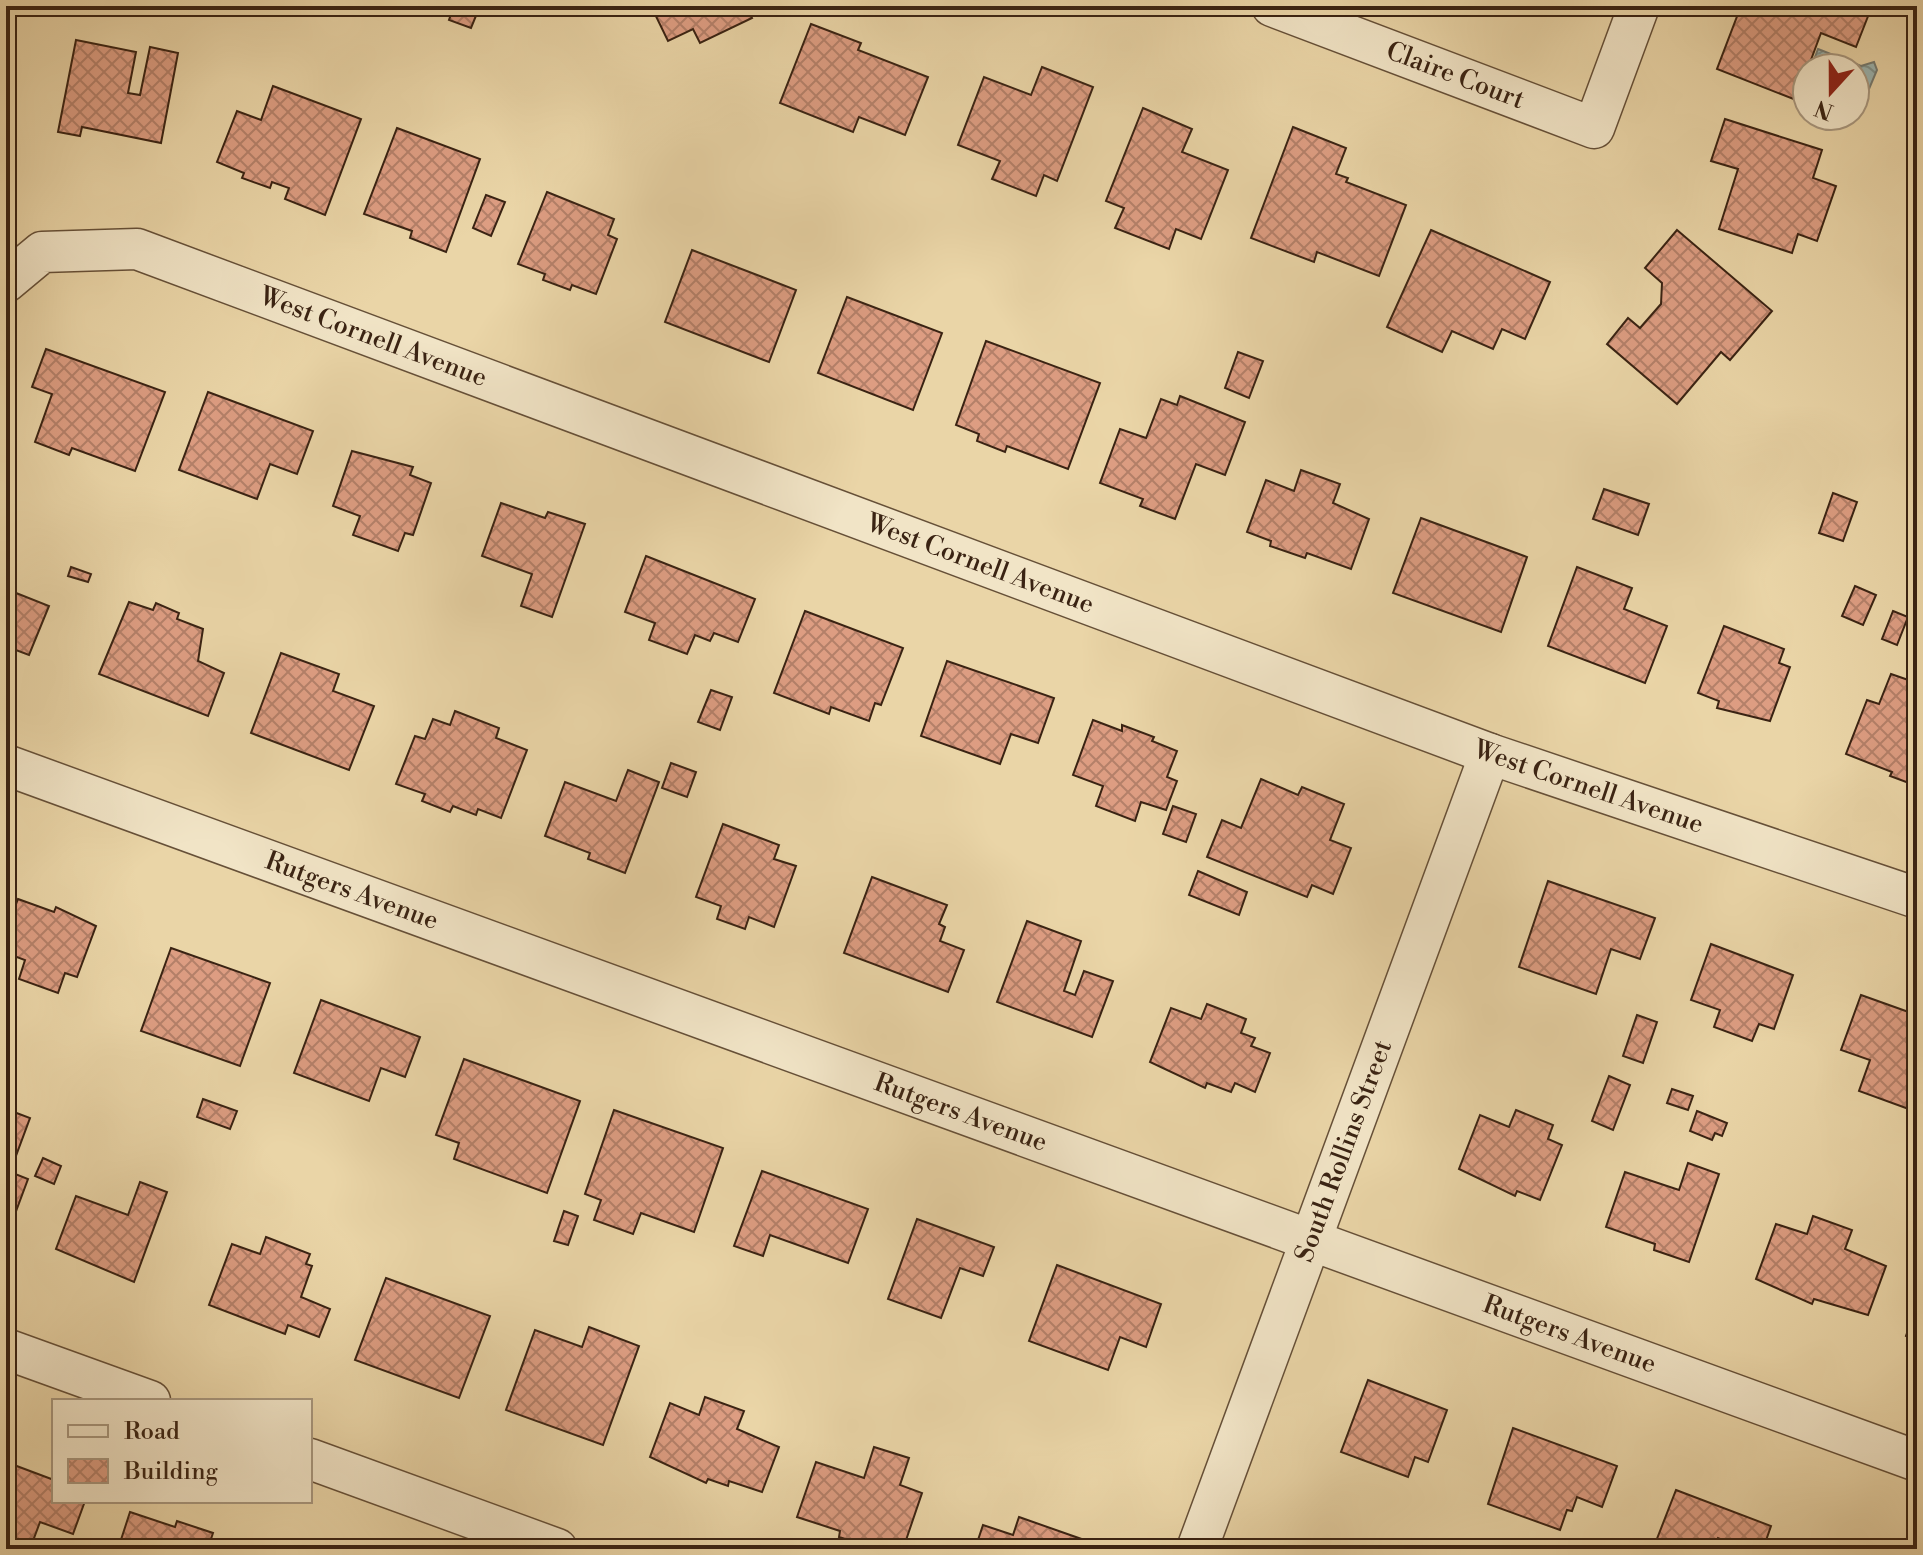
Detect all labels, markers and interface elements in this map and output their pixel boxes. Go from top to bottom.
street label: Claire Court [1382,35,1529,116]
north arrow [1791,52,1871,132]
text: N [1811,93,1837,125]
street label: West Cornell Avenue [254,280,491,394]
street label: West Cornell Avenue [861,506,1099,621]
street label: West Cornell Avenue [1468,733,1708,841]
street label: Rutgers Avenue [261,845,443,937]
street label: South Rollins Street [1288,1036,1399,1267]
street label: Rutgers Avenue [870,1067,1052,1159]
street label: Rutgers Avenue [1479,1288,1661,1381]
legend [52,1399,312,1503]
text: Road [124,1417,180,1447]
text: Building [123,1457,218,1487]

